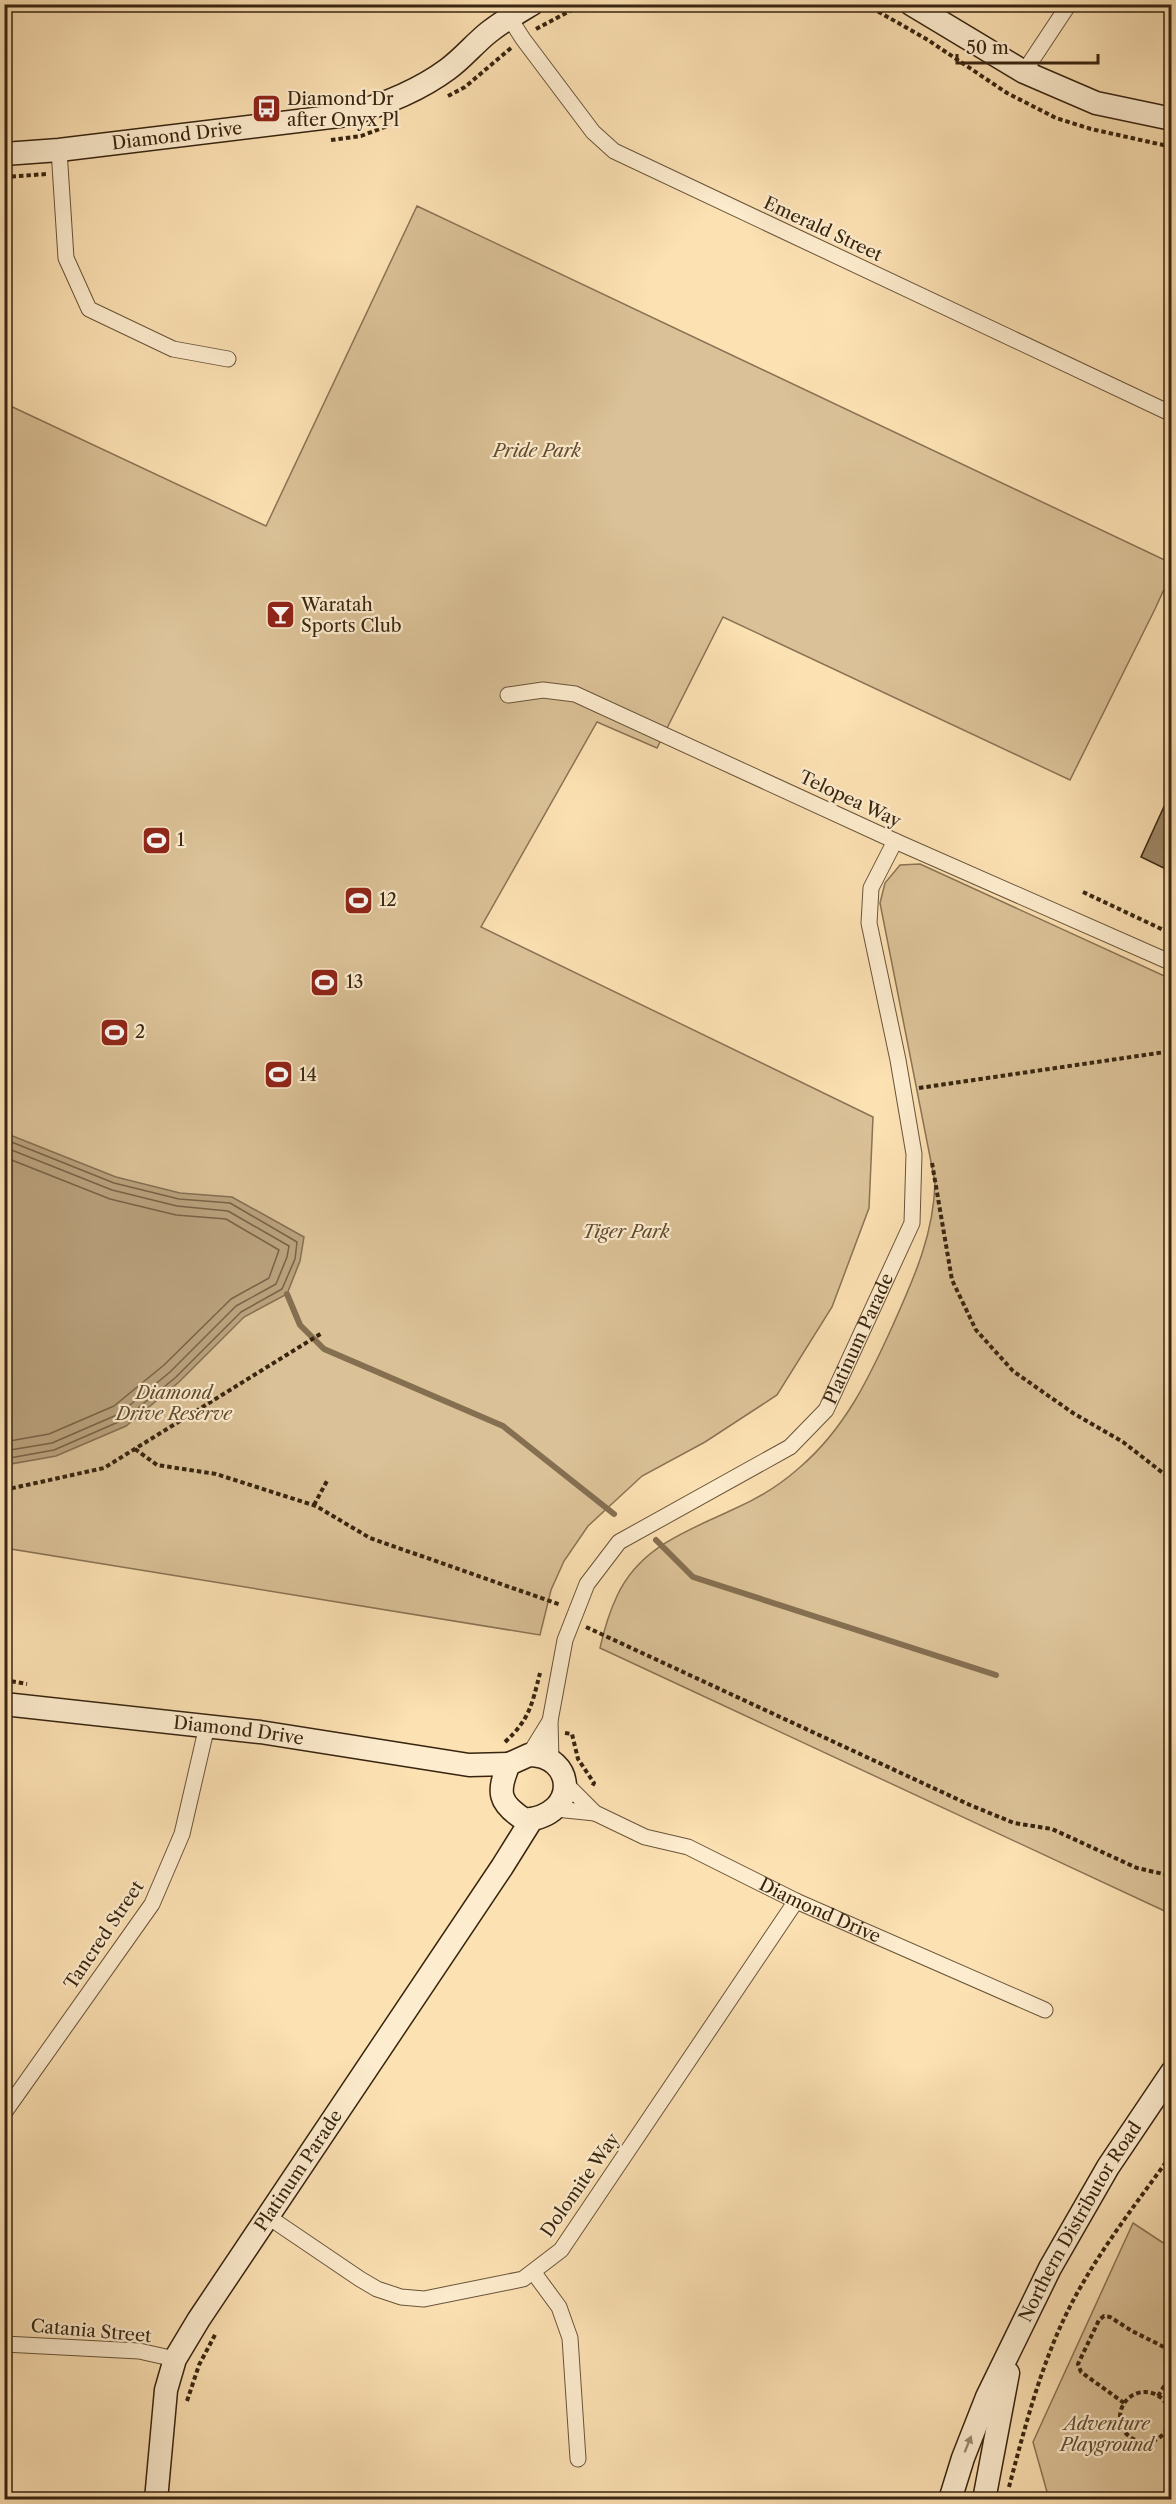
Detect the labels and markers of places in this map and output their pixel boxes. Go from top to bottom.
place label: Diamond Dr after Onyx Pl [287,88,399,131]
bus stop icon: Diamond Dr after Onyx Pl [250,93,282,125]
place label: Waratah Sports Club [300,594,402,637]
bar icon: Waratah Sports Club [264,599,296,631]
sports icon: 1 [140,824,172,856]
place label: 1 [177,829,185,851]
sports icon: 12 [342,884,374,916]
place label: 12 [379,889,397,911]
sports icon: 13 [309,966,341,998]
place label: 13 [346,971,363,993]
sports icon: 2 [98,1016,130,1048]
place label: 2 [135,1021,145,1043]
sports icon: 14 [262,1059,294,1091]
place label: 14 [299,1064,317,1086]

